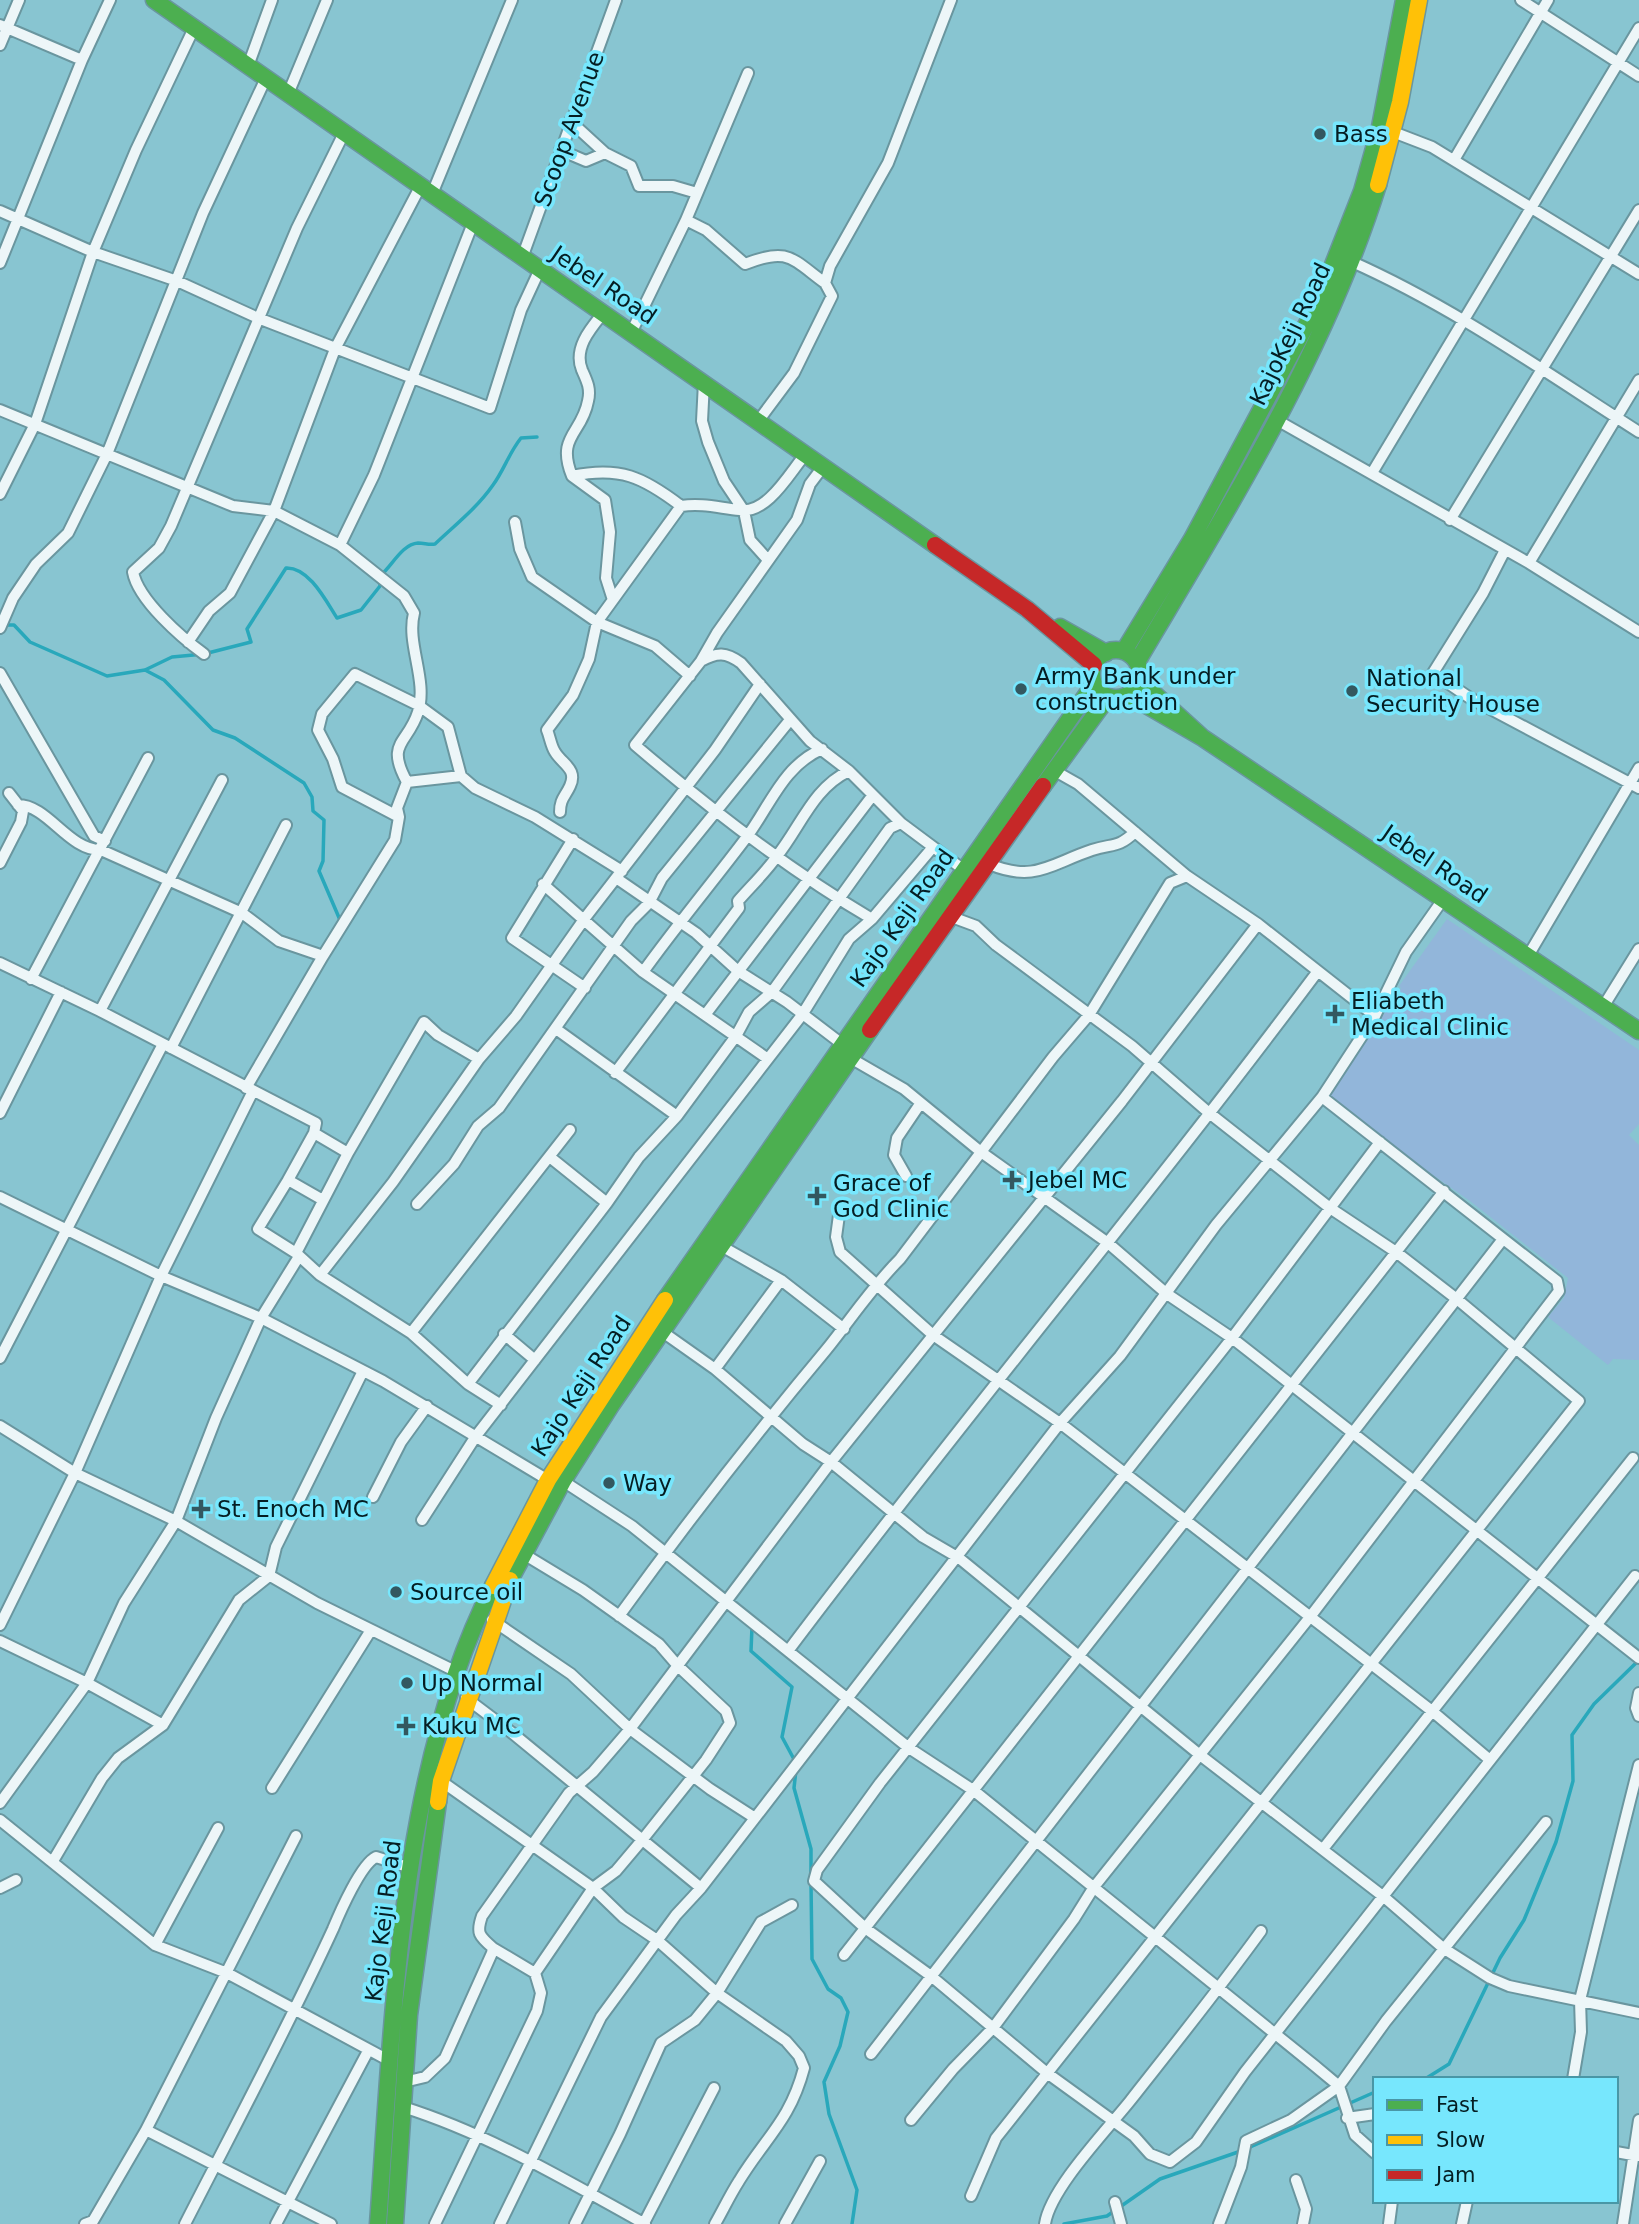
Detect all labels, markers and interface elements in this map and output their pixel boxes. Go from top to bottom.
street label: Scoop Avenue [529,48,609,210]
place label: Bass [1334,121,1388,147]
marker: Bass [1312,126,1328,142]
street label: Jebel Road [545,239,661,330]
street label: KajoKeji Road [1244,259,1336,409]
place label: Army Bank under construction [1035,663,1236,715]
place label: National Security House [1366,665,1540,717]
marker: Army Bank under construction [1013,681,1029,697]
marker: National Security House [1344,683,1360,699]
street label: Jebel Road [1376,818,1492,909]
street label: Kajo Keji Road [845,844,959,992]
place label: Eliabeth Medical Clinic [1351,988,1509,1040]
marker: Eliabeth Medical Clinic [1325,1004,1345,1024]
place label: Jebel MC [1026,1167,1127,1193]
place label: Grace of God Clinic [833,1170,949,1222]
marker: Jebel MC [1002,1170,1022,1190]
marker: Grace of God Clinic [807,1186,827,1206]
street label: Kajo Keji Road [526,1311,636,1461]
place label: Way [623,1470,672,1496]
marker: Way [601,1475,617,1491]
place label: St. Enoch MC [217,1496,369,1522]
marker: St. Enoch MC [191,1499,211,1519]
place label: Source oil [410,1579,523,1605]
marker: Source oil [388,1584,404,1600]
place label: Up Normal [421,1670,543,1696]
marker: Up Normal [399,1675,415,1691]
place label: Kuku MC [422,1713,521,1739]
marker: Kuku MC [396,1716,416,1736]
street label: Kajo Keji Road [360,1839,406,2003]
legend [1373,2077,1618,2203]
text: Fast [1436,2093,1478,2117]
text: Slow [1436,2128,1485,2152]
text: Jam [1434,2163,1476,2187]

